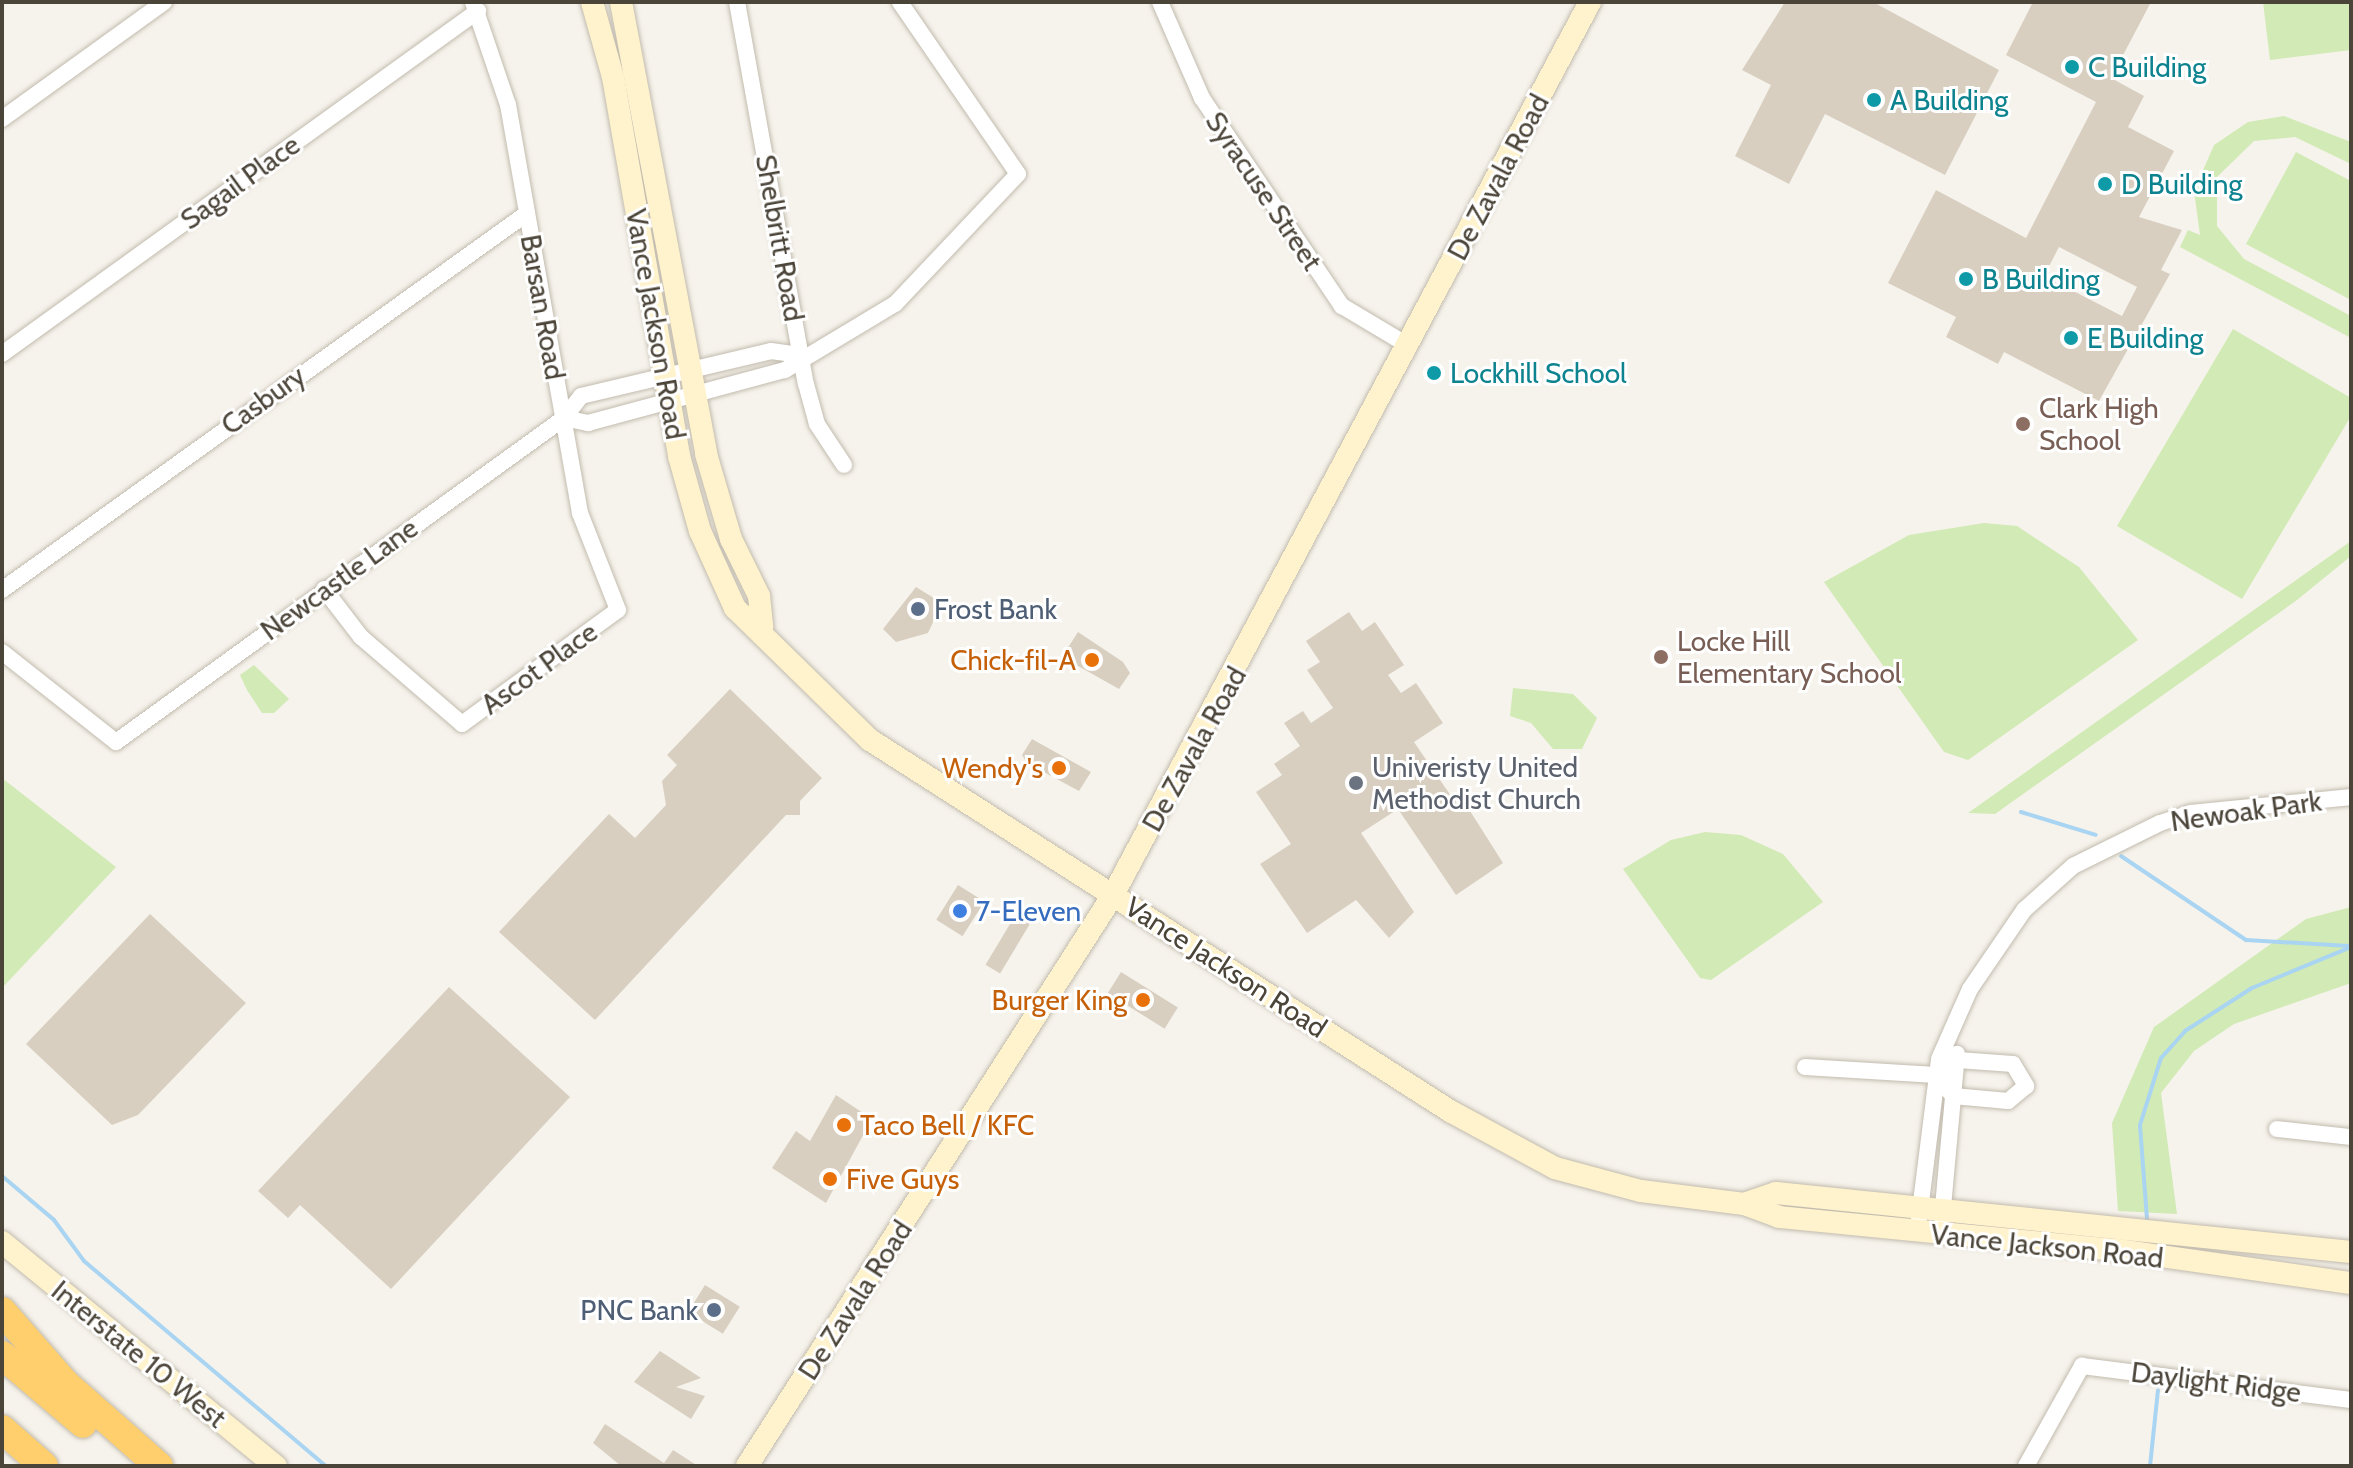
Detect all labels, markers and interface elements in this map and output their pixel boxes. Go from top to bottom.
place label: C Building [2088,50,2206,84]
marker: C Building [2063,58,2081,76]
place label: A Building [1890,83,2008,117]
street label: De Zavala Road [1440,88,1556,266]
marker: A Building [1865,91,1883,109]
street label: Syracuse Street [1199,105,1329,277]
street label: Sagail Place [174,128,306,236]
street label: Shelbritt Road [749,152,811,324]
place label: D Building [2121,167,2242,201]
marker: D Building [2096,175,2114,193]
street label: Vance Jackson Road [619,206,693,442]
street label: Barsan Road [514,232,572,382]
place label: B Building [1982,262,2100,296]
marker: B Building [1957,270,1975,288]
place label: E Building [2087,321,2204,355]
marker: E Building [2062,329,2080,347]
place label: Lockhill School [1450,356,1627,390]
street label: Casbury [215,358,311,442]
marker: Lockhill School [1425,364,1443,382]
place label: Clark High School [2039,391,2159,457]
marker: Clark High School [2014,415,2032,433]
street label: Newcastle Lane [254,511,424,647]
place label: Frost Bank [934,592,1057,626]
marker: Frost Bank [909,600,927,618]
street label: Ascot Place [474,615,604,721]
place label: Locke Hill Elementary School [1677,624,1901,690]
place label: Chick-fil-A [950,643,1076,677]
marker: Locke Hill Elementary School [1652,648,1670,666]
marker: Chick-fil-A [1083,651,1101,669]
street label: De Zavala Road [1135,661,1253,837]
place label: Univeristy United Methodist Church [1372,750,1581,816]
place label: Wendy's [942,751,1043,785]
marker: Wendy's [1050,759,1068,777]
marker: Univeristy United Methodist Church [1347,774,1365,792]
street label: Newoak Park [2168,784,2324,838]
street label: Vance Jackson Road [1119,889,1333,1045]
place label: 7-Eleven [976,894,1081,928]
marker: 7-Eleven [951,902,969,920]
place label: Burger King [992,983,1127,1017]
marker: Burger King [1134,991,1152,1009]
place label: Taco Bell / KFC [860,1108,1034,1142]
marker: Taco Bell / KFC [835,1116,853,1134]
place label: Five Guys [846,1162,959,1196]
marker: Five Guys [821,1170,839,1188]
street label: De Zavala Road [791,1214,919,1386]
street label: Vance Jackson Road [1929,1217,2165,1275]
street label: Interstate 10 West [45,1273,233,1435]
place label: PNC Bank [580,1293,698,1327]
marker: PNC Bank [705,1301,723,1319]
street label: Daylight Ridge [2129,1355,2303,1409]

